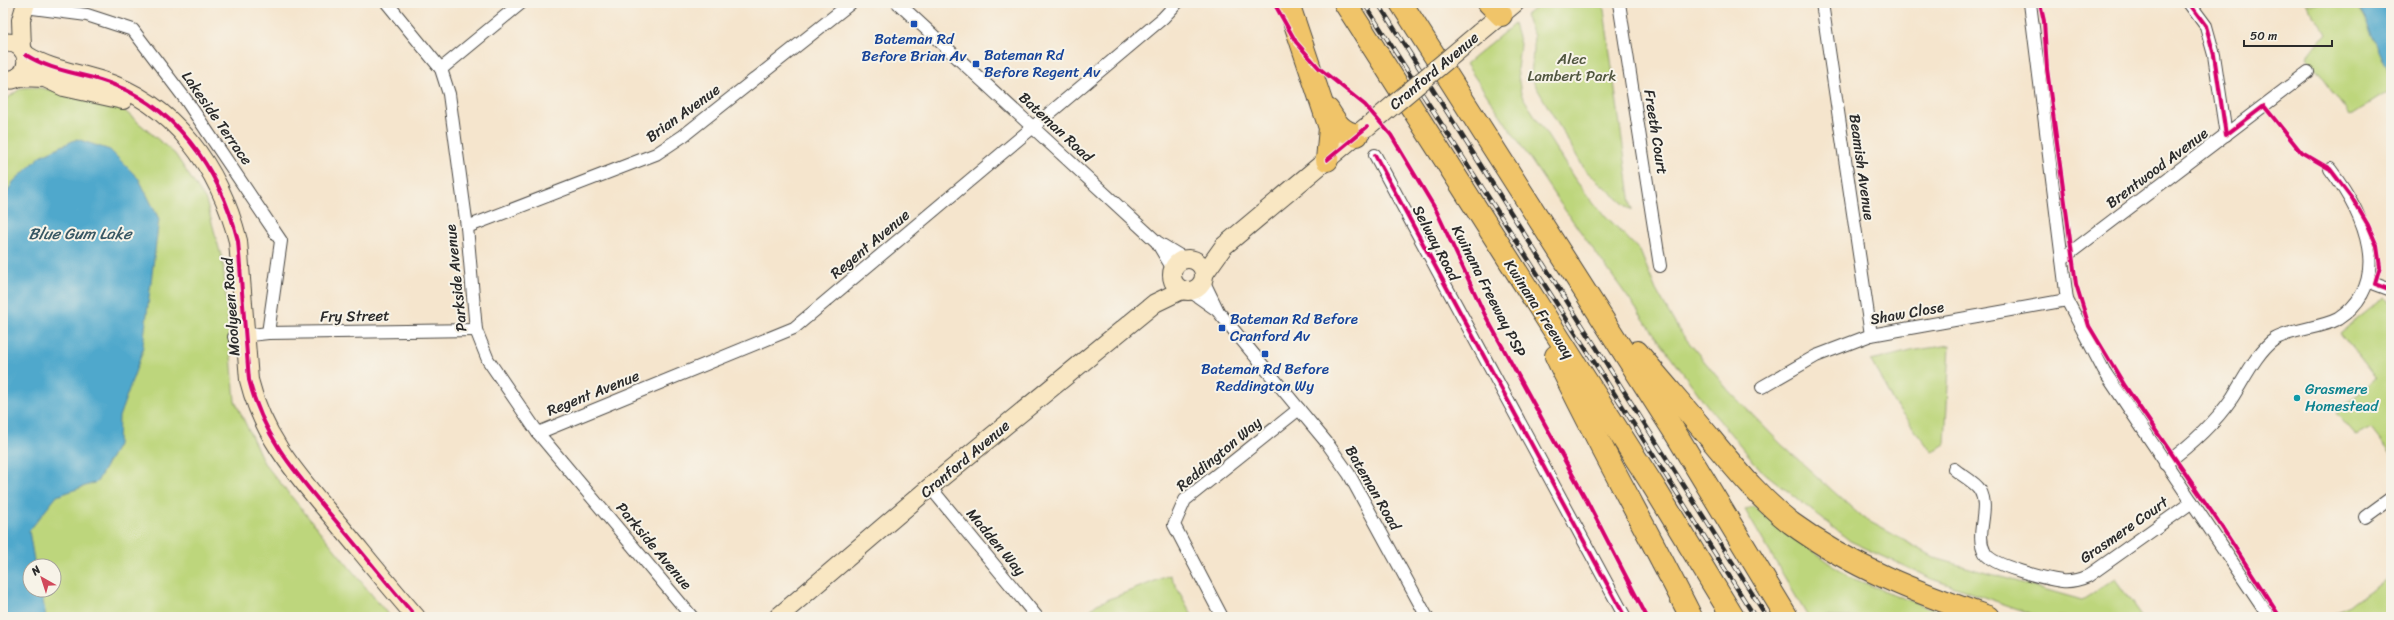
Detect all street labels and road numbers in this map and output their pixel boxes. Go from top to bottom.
street label: Cranford Avenue [1383,25,1485,117]
street label: Lakeside Terrace [175,65,259,171]
street label: Brian Avenue [640,77,726,149]
street label: Bateman Road [1013,85,1100,169]
street label: Freeth Court [1636,88,1676,177]
street label: Beamish Avenue [1842,112,1882,222]
street label: Brentwood Avenue [2100,121,2214,215]
street label: Selway Road [1405,200,1467,287]
street label: Regent Avenue [824,202,916,285]
street label: Kwinana Freeway PSP [1444,220,1534,362]
street label: Parkside Avenue [437,223,475,333]
street label: Kwinana Freeway [1497,254,1581,364]
street label: Moolyeen Road [215,256,247,357]
street label: Shaw Close [1868,294,1946,332]
street label: Fry Street [320,302,390,330]
street label: Regent Avenue [543,362,644,423]
street label: Reddington Way [1170,410,1268,498]
street label: Cranford Avenue [914,413,1016,505]
street label: Bateman Road [1338,441,1408,536]
street label: Grasmere Court [2074,489,2175,570]
street label: Parkside Avenue [609,496,699,596]
street label: Madden Way [960,502,1033,582]

